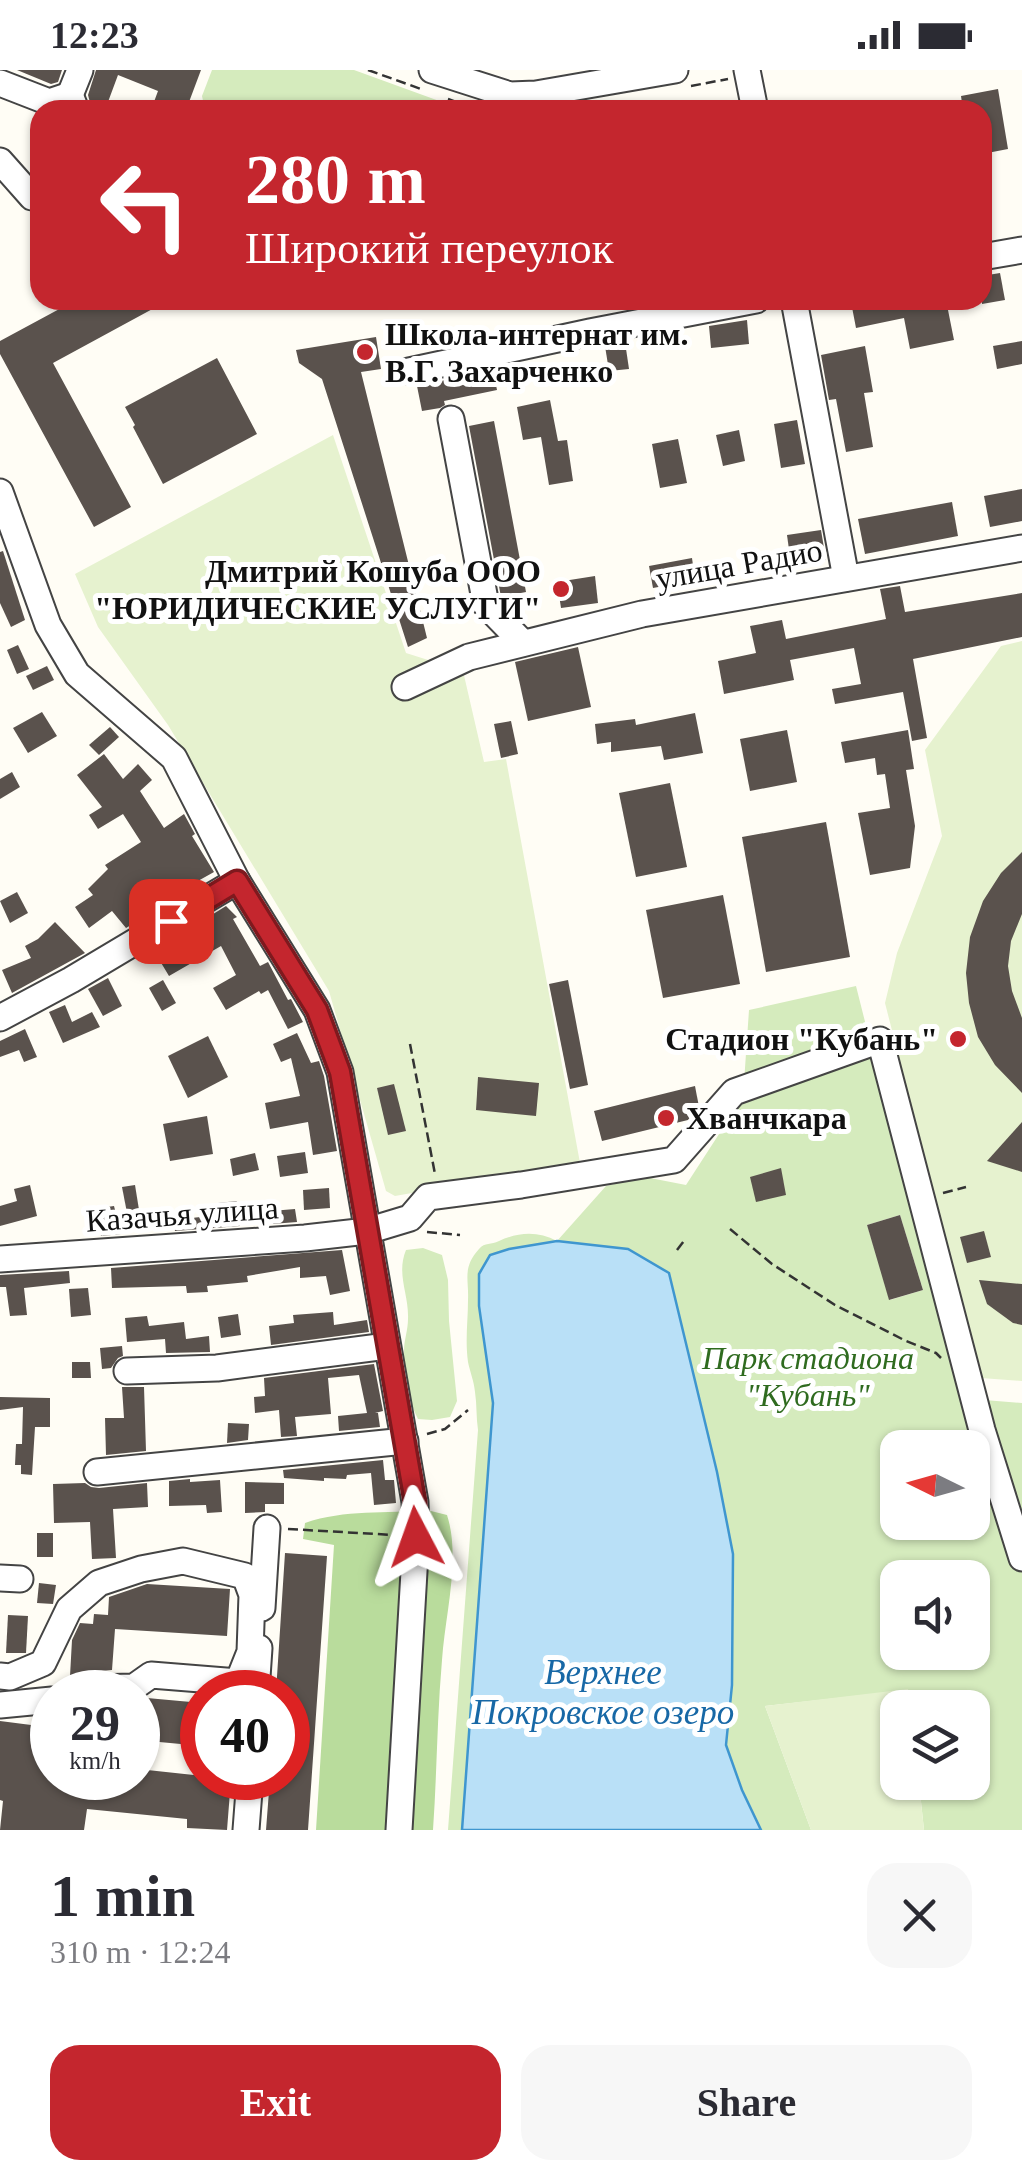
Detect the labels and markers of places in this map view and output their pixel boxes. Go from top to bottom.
place label: Школа-интернат им. В.Г. Захарченко [385,316,689,389]
marker: Школа-интернат им. В.Г. Захарченко [354,341,376,363]
place label: Дмитрий Кошуба ООО "ЮРИДИЧЕСКИЕ УСЛУГИ" [94,553,541,626]
marker: Дмитрий Кошуба ООО "ЮРИДИЧЕСКИЕ УСЛУГИ" [550,578,572,600]
pin [129,879,214,964]
place label: Стадион "Кубань" [665,1021,938,1057]
marker: Стадион "Кубань" [947,1028,969,1050]
place label: Хванчкара [686,1100,847,1136]
marker: Хванчкара [655,1107,677,1129]

